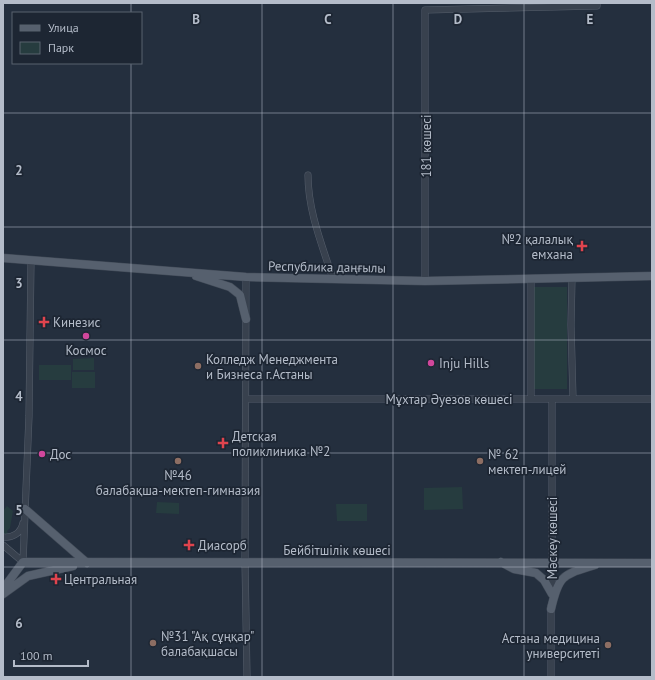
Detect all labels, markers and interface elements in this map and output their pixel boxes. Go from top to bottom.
text: B [192,11,200,28]
text: C [324,11,332,28]
text: D [454,11,462,28]
text: E [587,11,594,28]
legend [12,12,142,64]
text: Улица [48,20,79,35]
text: Парк [48,40,74,55]
street label: 181 көшесі [418,114,435,178]
text: 2 [15,162,23,179]
place label: №2 қалалық емхана [501,231,573,263]
marker: №2 қалалық емхана [576,240,588,252]
street label: Республика даңғылы [268,257,386,277]
text: 3 [15,275,23,292]
place label: Кинезис [53,314,100,331]
marker: Кинезис [38,316,50,328]
marker: Космос [81,331,91,341]
place label: Космос [65,342,107,359]
place label: Колледж Менеджмента и Бизнеса г.Астаны [206,351,338,383]
place label: Inju Hills [439,355,489,372]
marker: Inju Hills [426,358,436,368]
marker: Колледж Менеджмента и Бизнеса г.Астаны [193,361,203,371]
text: 4 [15,388,23,405]
street label: Мұхтар Әуезов көшесі [385,391,513,408]
place label: Детская поликлиника №2 [232,428,330,460]
marker: Детская поликлиника №2 [217,437,229,449]
place label: Дос [50,446,71,463]
place label: № 62 мектеп-лицей [488,446,566,478]
marker: Дос [37,449,47,459]
marker: №46 балабақша-мектеп-гимназия [173,456,183,466]
marker: № 62 мектеп-лицей [475,456,485,466]
place label: №46 балабақша-мектеп-гимназия [96,467,260,499]
street label: Мәскеу көшесі [544,497,561,579]
text: 5 [15,502,23,519]
place label: Диасорб [198,537,247,554]
marker: Диасорб [183,539,195,551]
street label: Бейбітшілік көшесі [283,542,391,559]
place label: Центральная [64,571,137,588]
marker: Центральная [51,574,61,584]
text: 6 [15,615,23,632]
place label: №31 "Ақ сұңқар" балабақшасы [161,628,254,660]
place label: Астана медицина университеті [502,630,600,662]
marker: №31 "Ақ сұңқар" балабақшасы [148,638,158,648]
marker: Астана медицина университеті [603,640,613,650]
scale bar [14,642,88,668]
text: 100 m [20,648,53,663]

